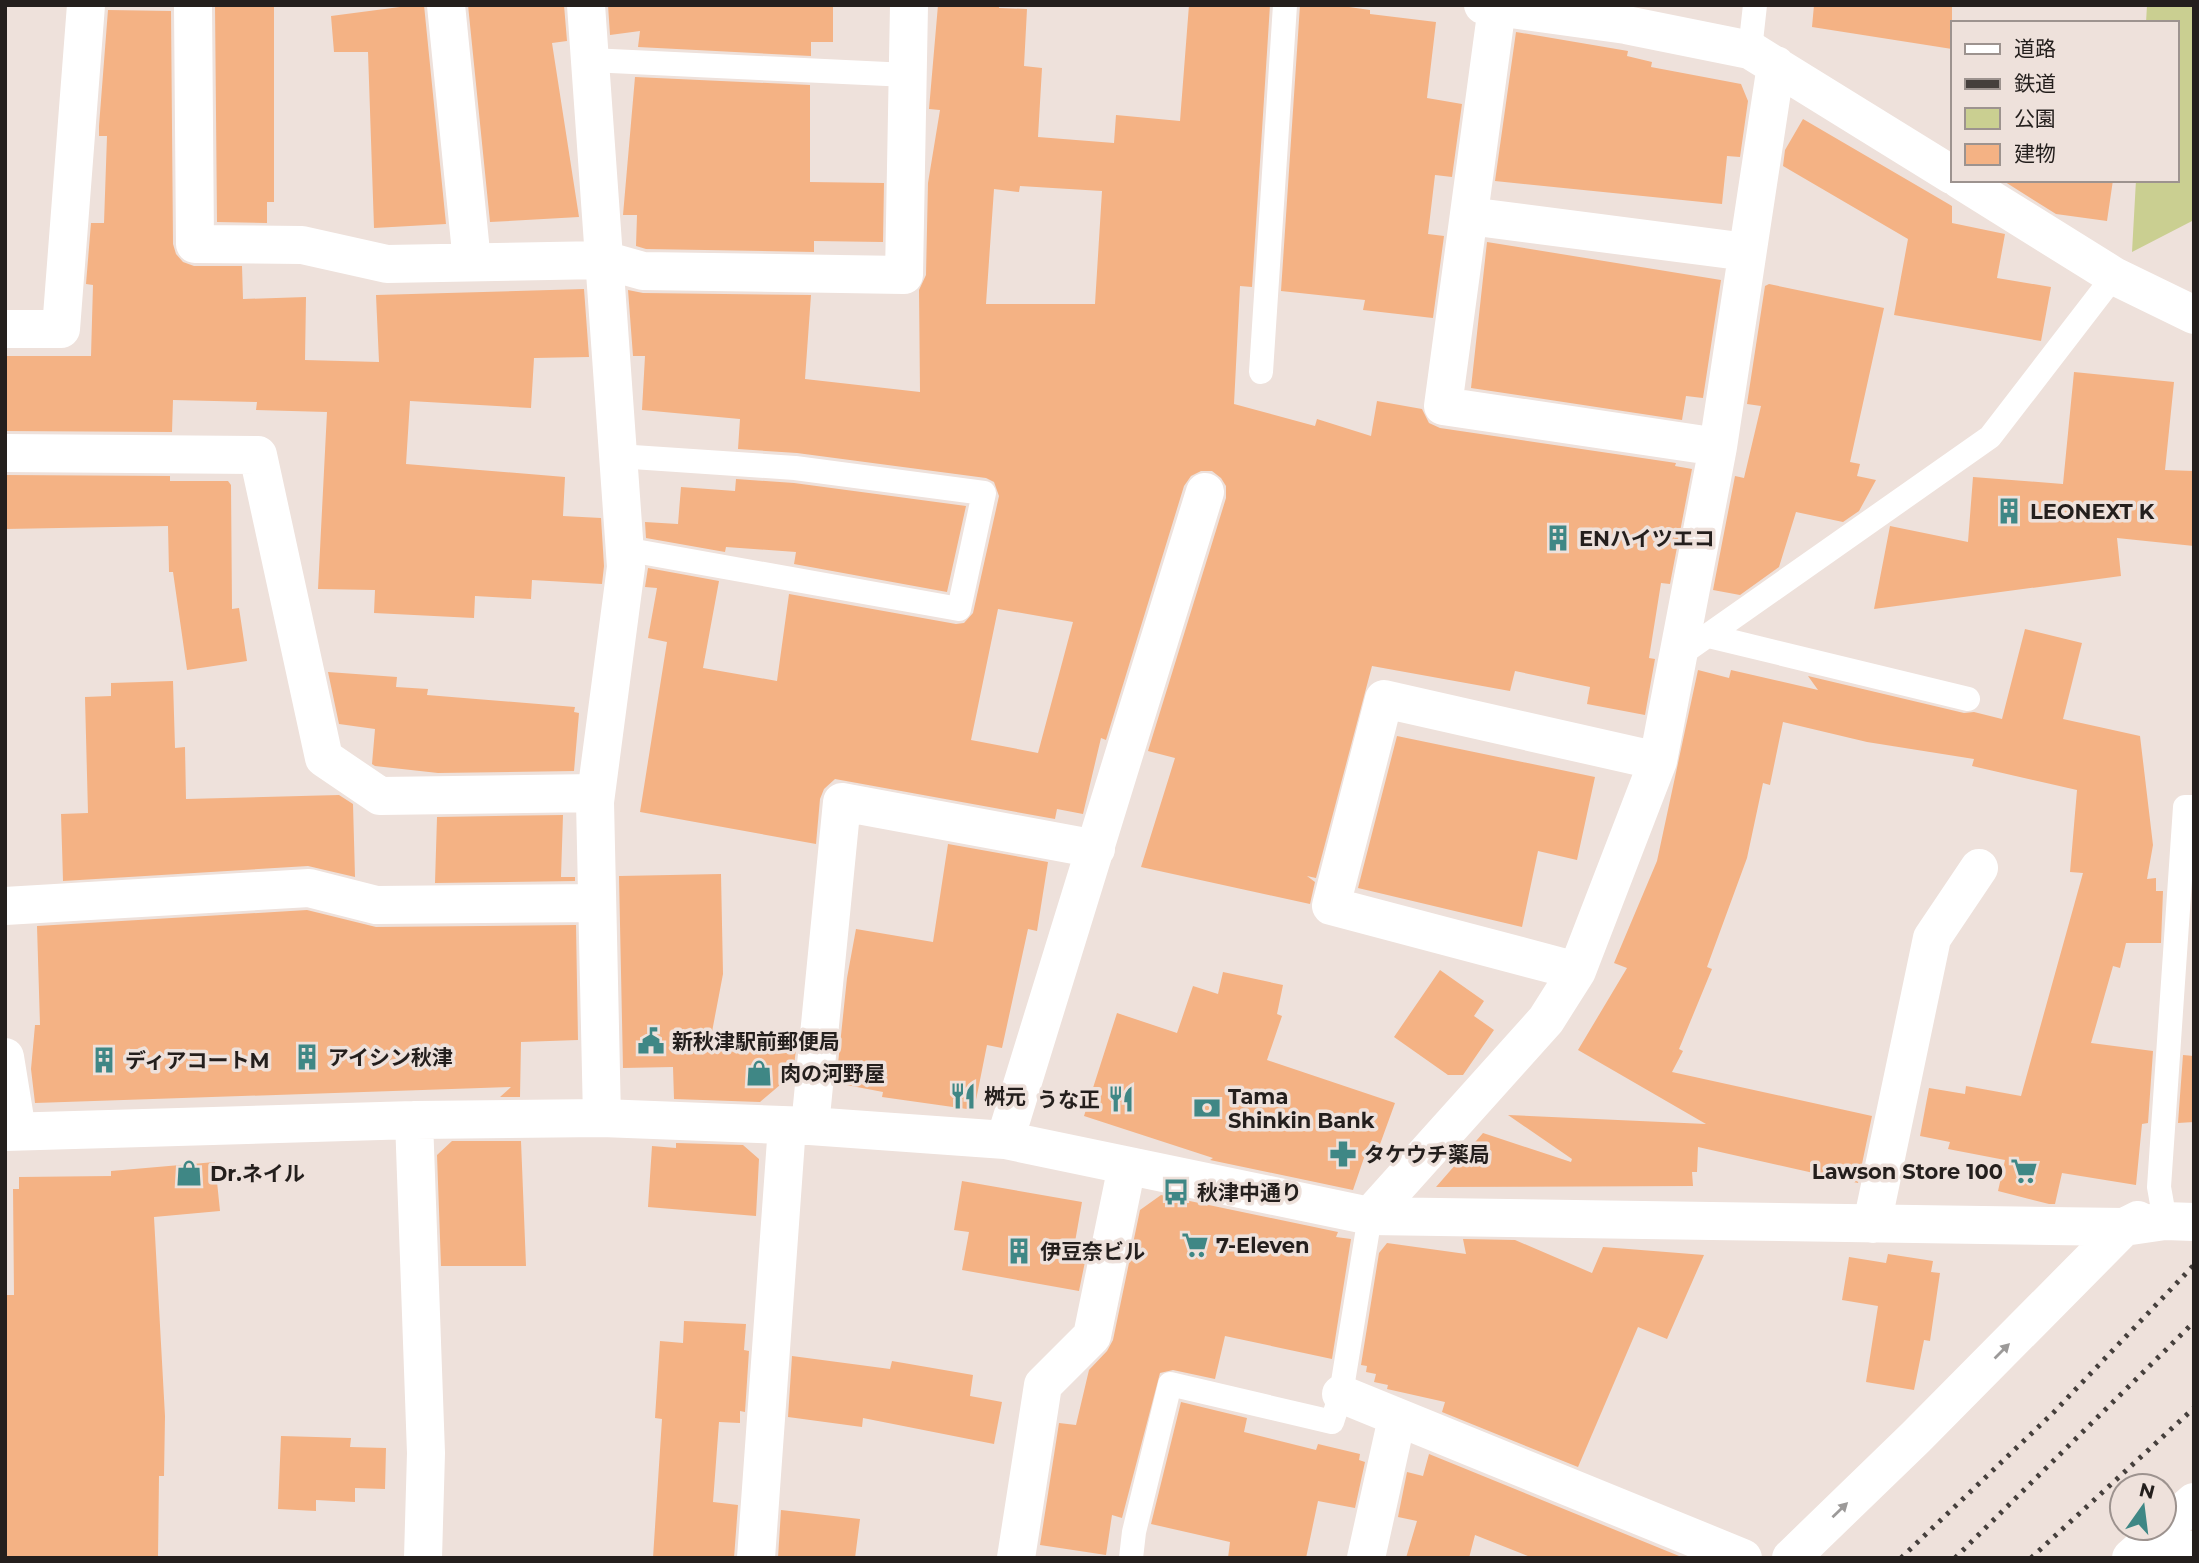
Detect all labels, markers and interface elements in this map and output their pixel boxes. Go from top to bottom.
legend [1951,21,2178,182]
text: 道路 [2014,36,2056,61]
text: 鉄道 [2014,71,2056,96]
text: 公園 [2014,106,2056,131]
text: 建物 [2014,141,2056,166]
building icon: LEONEXT K [1994,496,2024,526]
place label: LEONEXT K [2030,499,2155,524]
building icon: ENハイツエコ [1543,523,1573,553]
place label: ENハイツエコ [1579,526,1715,551]
public building icon: 新秋津駅前郵便局 [636,1026,666,1056]
place label: 新秋津駅前郵便局 [672,1029,840,1054]
building icon: アイシン秋津 [292,1042,322,1072]
building icon: ディアコートM [89,1045,119,1075]
place label: アイシン秋津 [328,1045,453,1070]
place label: ディアコートM [125,1048,270,1073]
shop icon: 肉の河野屋 [744,1058,774,1088]
place label: 肉の河野屋 [780,1061,885,1086]
restaurant icon: 桝元 [948,1081,978,1111]
place label: 桝元 [984,1084,1026,1109]
restaurant icon: うな正 [1106,1084,1136,1114]
place label: Tama Shinkin Bank [1228,1084,1375,1133]
place label: うな正 [1037,1087,1100,1112]
bank icon: Tama Shinkin Bank [1192,1093,1222,1123]
pharmacy icon: タケウチ薬局 [1328,1139,1358,1169]
place label: タケウチ薬局 [1364,1142,1490,1167]
supermarket icon: Lawson Store 100 [2009,1156,2039,1186]
shop icon: Dr.ネイル [174,1158,204,1188]
place label: Lawson Store 100 [1812,1159,2003,1184]
place label: Dr.ネイル [210,1161,305,1186]
bus stop icon: 秋津中通り [1161,1177,1191,1207]
place label: 秋津中通り [1197,1180,1302,1205]
supermarket icon: 7-Eleven [1180,1230,1210,1260]
place label: 7-Eleven [1216,1233,1310,1258]
building icon: 伊豆奈ビル [1004,1236,1034,1266]
place label: 伊豆奈ビル [1040,1239,1145,1264]
one-way arrow [1993,1342,2010,1359]
north arrow [2108,1472,2178,1542]
text: N [2137,1478,2157,1504]
one-way arrow [1831,1503,1848,1519]

